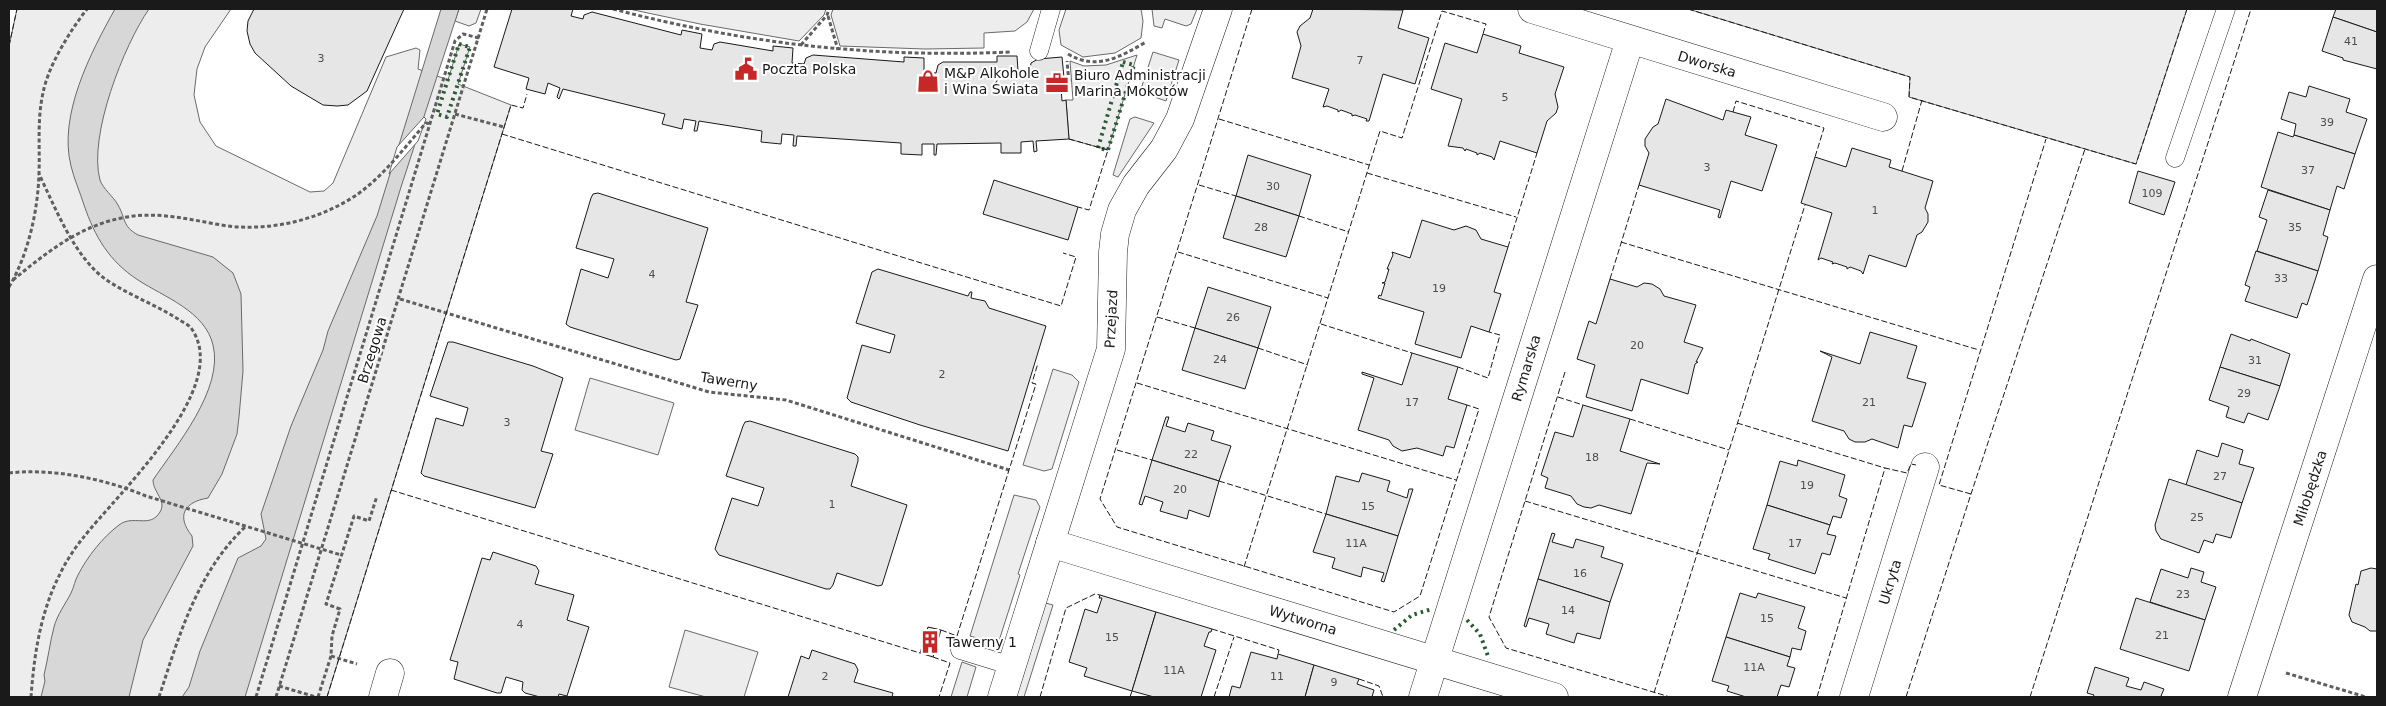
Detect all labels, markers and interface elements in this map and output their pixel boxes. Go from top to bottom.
house number: 41 [2344,35,2358,48]
street label: Dworska [1676,48,1738,80]
house number: 3 [318,52,325,65]
house number: 7 [1357,54,1364,67]
public building icon: Poczta Polska [733,56,759,82]
place label: Poczta Polska [762,61,856,77]
place label: M&P Alkohole i Wina Świata [944,65,1039,97]
place label: Biuro Administracji Marina Mokotów [1074,67,1206,99]
shop icon: M&P Alkohole i Wina Świata [915,68,941,94]
office icon: Biuro Administracji Marina Mokotów [1044,70,1070,96]
house number: 5 [1502,91,1509,104]
house number: 39 [2320,116,2334,129]
house number: 3 [1704,161,1711,174]
house number: 37 [2301,164,2315,177]
house number: 30 [1266,180,1280,193]
house number: 109 [2142,187,2163,200]
house number: 1 [1872,204,1879,217]
house number: 28 [1254,221,1268,234]
house number: 35 [2288,221,2302,234]
house number: 4 [649,268,656,281]
house number: 33 [2274,272,2288,285]
house number: 19 [1432,282,1446,295]
street label: Przejazd [1101,289,1121,349]
house number: 26 [1226,311,1240,324]
street label: Brzegowa [354,315,390,385]
street label: Rymarska [1508,333,1544,403]
house number: 20 [1630,339,1644,352]
house number: 24 [1213,353,1227,366]
house number: 31 [2248,354,2262,367]
street label: Tawerny [698,368,759,393]
house number: 2 [939,368,946,381]
house number: 29 [2237,387,2251,400]
house number: 17 [1405,396,1419,409]
house number: 21 [1862,396,1876,409]
house number: 3 [504,416,511,429]
house number: 22 [1184,448,1198,461]
street label: Miłobędzka [2290,448,2330,528]
house number: 18 [1585,451,1599,464]
house number: 27 [2213,470,2227,483]
house number: 19 [1800,479,1814,492]
house number: 20 [1173,483,1187,496]
house number: 1 [829,498,836,511]
house number: 15 [1361,500,1375,513]
house number: 25 [2190,511,2204,524]
house number: 11A [1345,537,1367,550]
house number: 17 [1788,537,1802,550]
street label: Ukryta [1876,557,1904,607]
house number: 16 [1573,567,1587,580]
house number: 23 [2176,588,2190,601]
street label: Wytworna [1267,602,1339,638]
house number: 14 [1561,604,1575,617]
house number: 15 [1760,612,1774,625]
house number: 4 [517,618,524,631]
building icon: Tawerny 1 [917,629,943,655]
house number: 21 [2155,629,2169,642]
house number: 15 [1105,631,1119,644]
place label: Tawerny 1 [945,634,1017,650]
house number: 11A [1743,661,1765,674]
house number: 11A [1163,664,1185,677]
house number: 2 [822,670,829,683]
house number: 11 [1270,670,1284,683]
house number: 9 [1331,676,1338,689]

